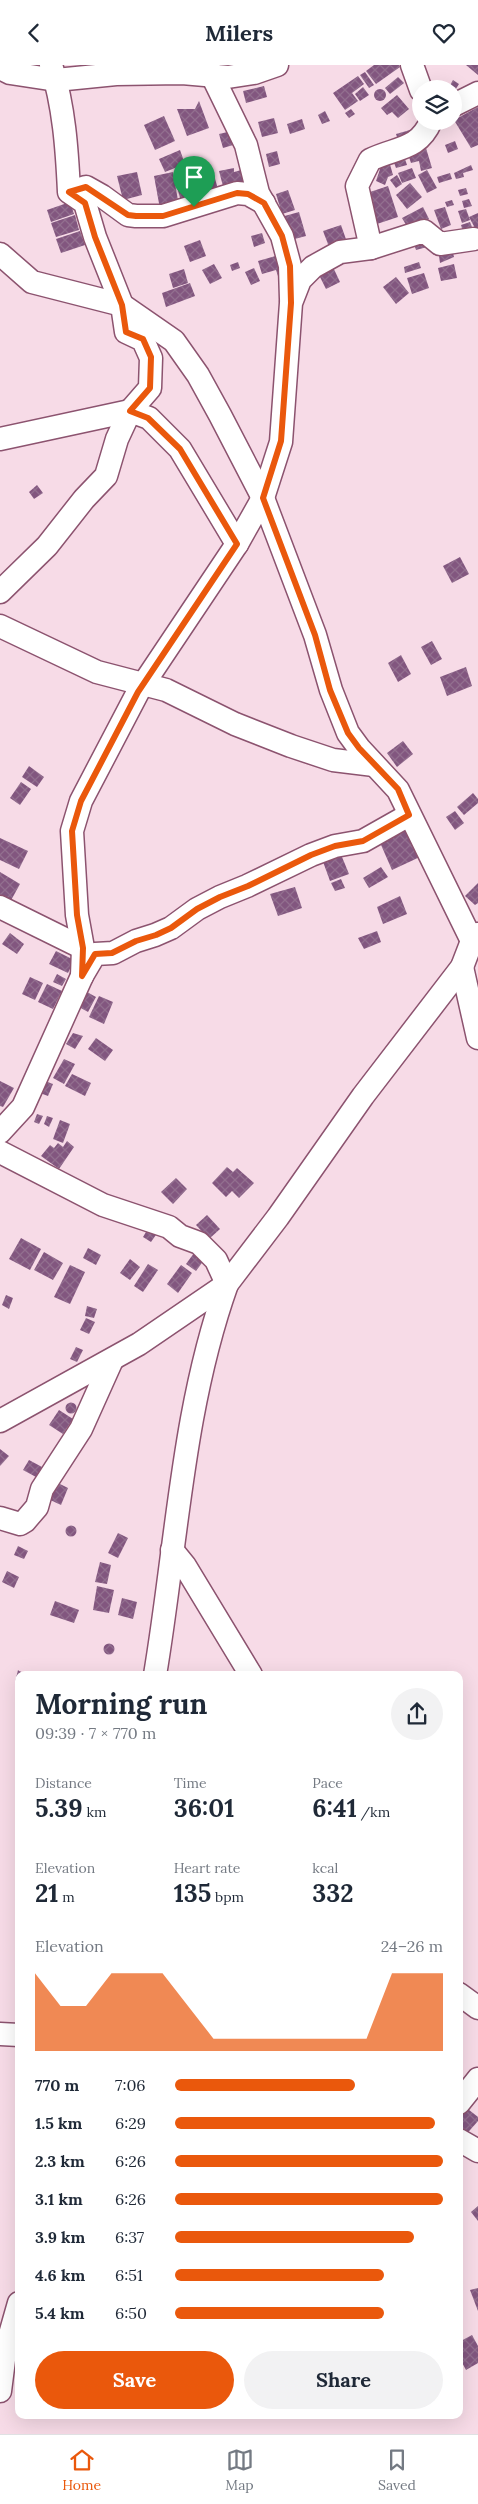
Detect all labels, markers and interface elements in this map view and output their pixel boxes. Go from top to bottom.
icon: back [20,19,48,47]
text: Milers [205,19,273,47]
icon: heart [430,19,458,47]
map controls [412,80,462,130]
button: layers [412,80,462,130]
pin [173,156,215,207]
icon: arrive [180,163,208,191]
text: Morning run [35,1686,207,1722]
button: share [391,1688,443,1740]
text: 09:39 · 7 × 770 m [35,1723,156,1743]
text: Distance [35,1774,92,1792]
text: Time [174,1774,207,1792]
text: Pace [312,1774,343,1792]
text: 5.39 [35,1792,83,1824]
text: 36:01 [174,1792,234,1824]
text: 6:41 [312,1792,357,1824]
text: km [83,1803,106,1821]
text: /km [357,1803,390,1821]
text: Elevation [35,1859,95,1877]
text: Heart rate [174,1859,240,1877]
text: kcal [312,1859,338,1877]
text: 21 [35,1877,58,1909]
text: 135 [174,1877,211,1909]
text: 332 [312,1877,354,1909]
text: m [58,1888,75,1906]
text: bpm [211,1888,244,1906]
text: Elevation [35,1936,104,1956]
text: 24–26 m [381,1936,443,1956]
text: 770 m [35,2075,79,2095]
text: 7:06 [115,2075,146,2095]
text: 1.5 km [35,2113,82,2133]
text: 6:29 [115,2113,146,2133]
text: 2.3 km [35,2151,85,2171]
text: 6:26 [115,2151,146,2171]
text: 3.1 km [35,2189,83,2209]
text: 6:26 [115,2189,146,2209]
text: 3.9 km [35,2227,85,2247]
text: 6:37 [115,2227,144,2247]
text: 4.6 km [35,2265,85,2285]
text: 6:51 [115,2265,143,2285]
text: 5.4 km [35,2303,85,2323]
text: 6:50 [115,2303,147,2323]
button: Save [35,2351,234,2409]
button: Share [244,2351,443,2409]
tab: Home [62,2446,101,2494]
tab: Map [225,2446,254,2494]
tab: Saved [378,2446,416,2494]

